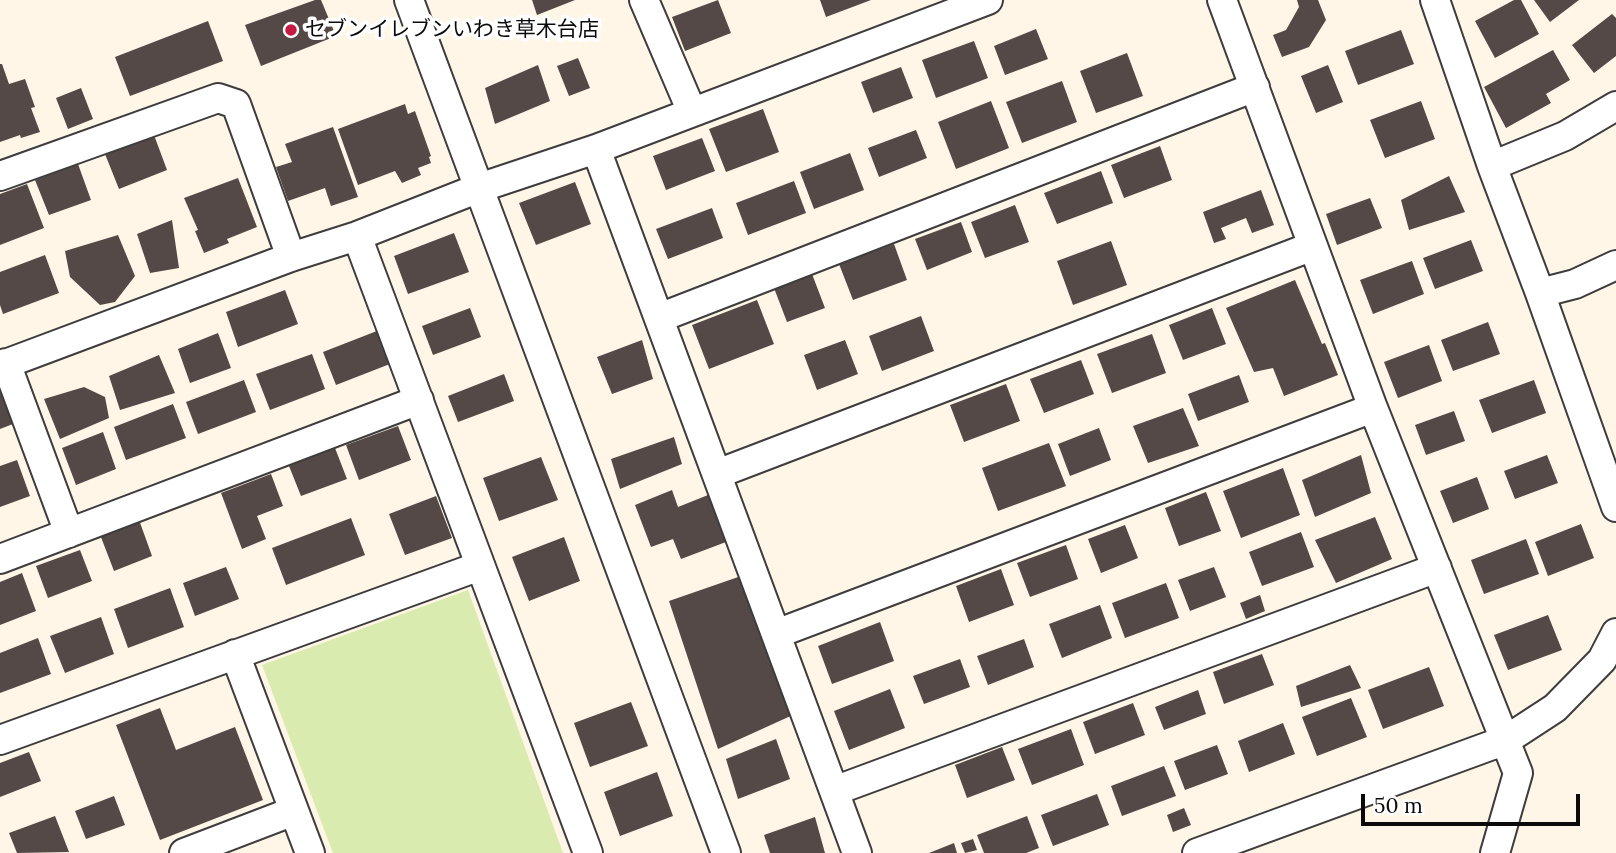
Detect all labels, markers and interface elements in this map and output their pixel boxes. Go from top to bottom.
place label: セブンイレブンいわき草木台店 [305,17,599,43]
marker: セブンイレブンいわき草木台店 [283,22,299,38]
scale bar [1364,780,1583,824]
text: 50 m [1374,792,1423,819]

